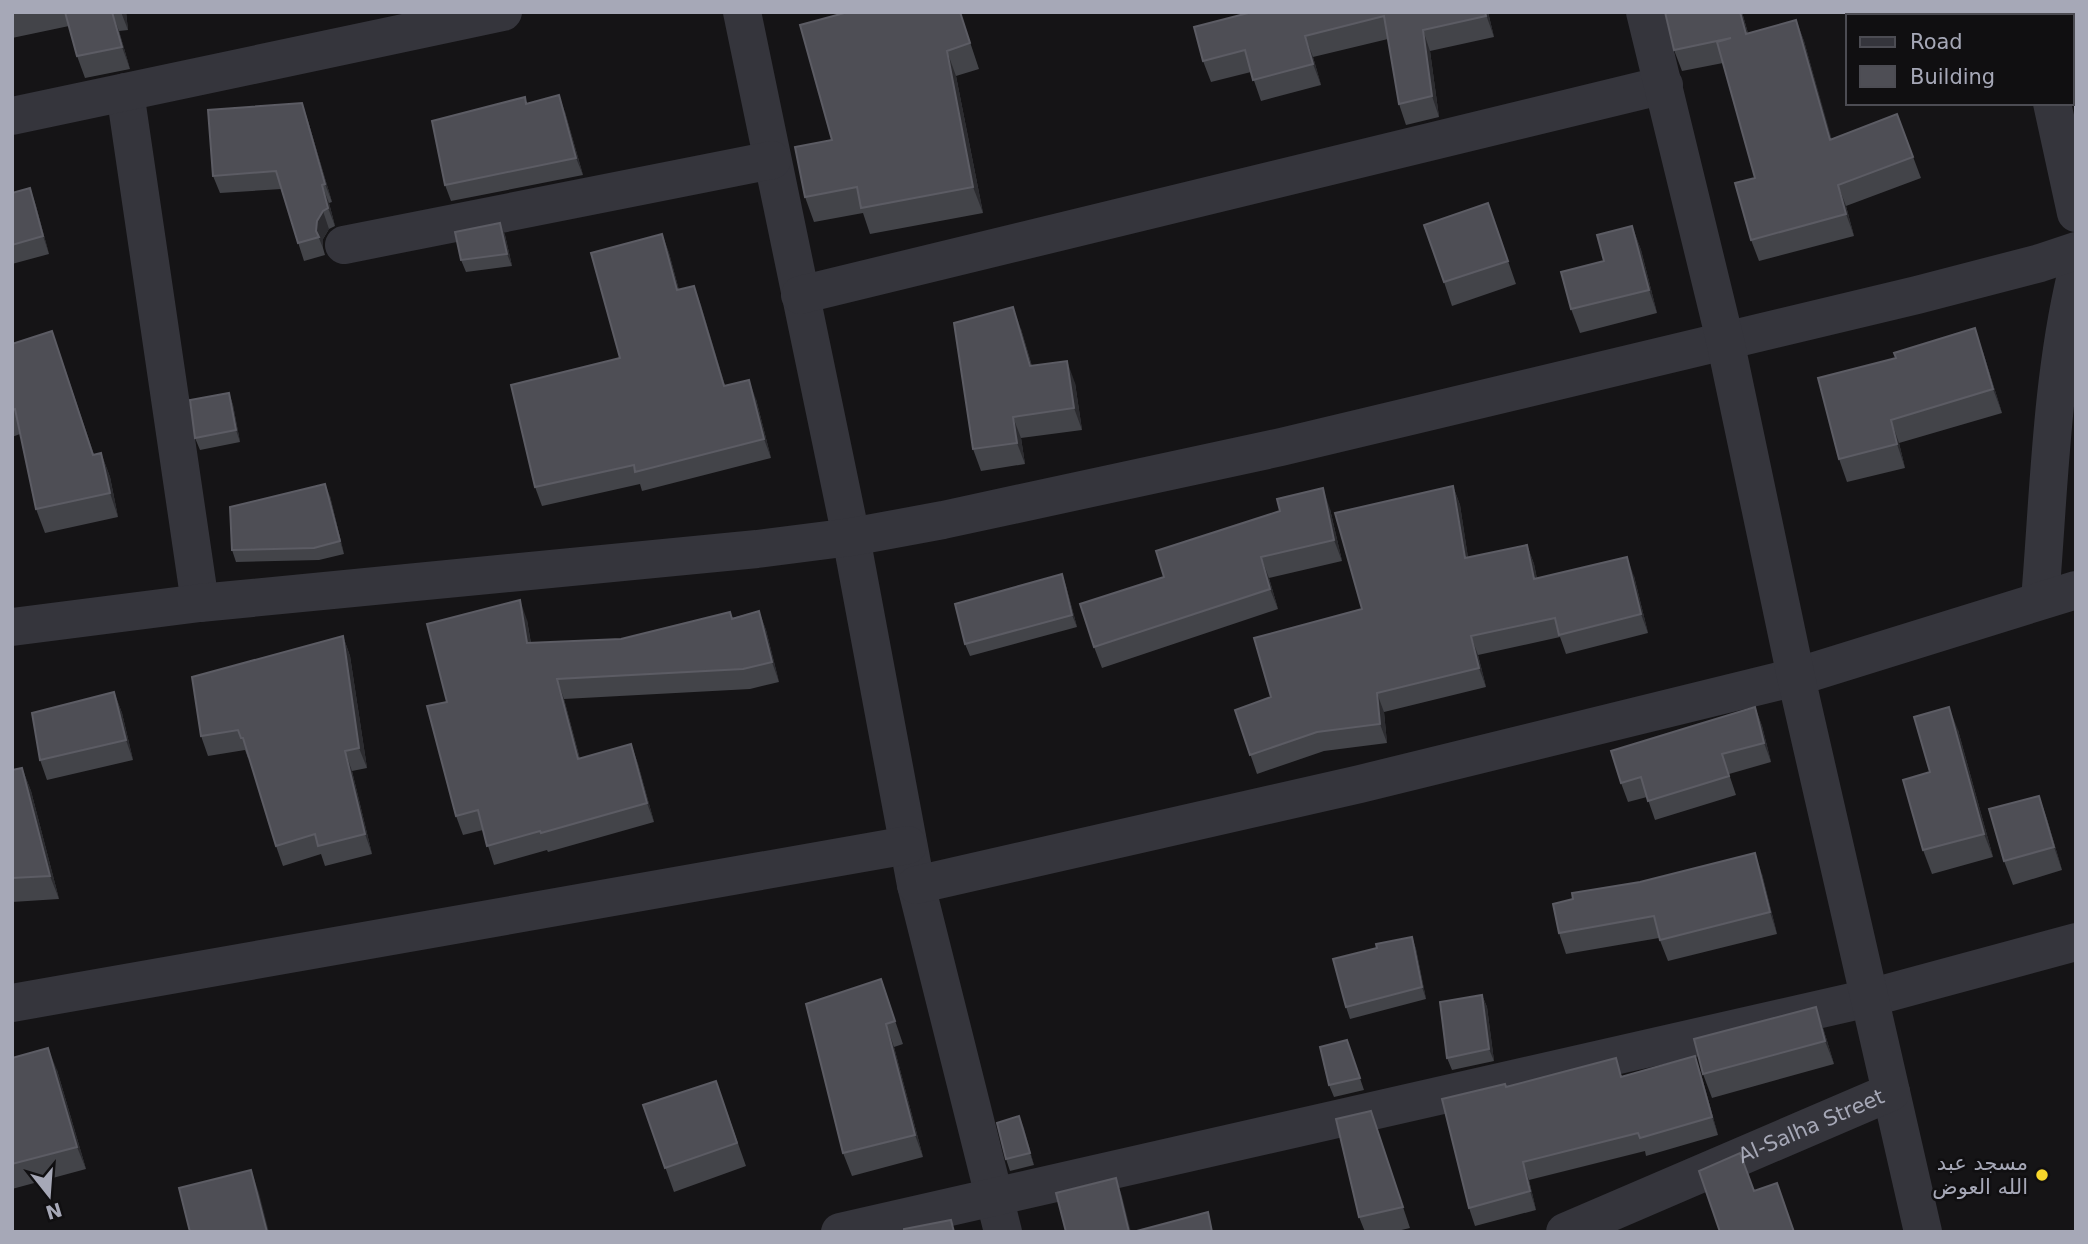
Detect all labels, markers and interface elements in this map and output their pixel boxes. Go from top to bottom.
legend [1846,14,2074,105]
text: Road [1910,30,1963,54]
text: Building [1910,65,1995,89]
street label: Al-Salha Street [1735,1084,1888,1168]
place label: مسجد عبد الله العوض [1932,1151,2028,1199]
north arrow [14,1160,84,1230]
marker: مسجد عبد الله العوض [2034,1167,2050,1183]
text: N [43,1198,65,1224]

